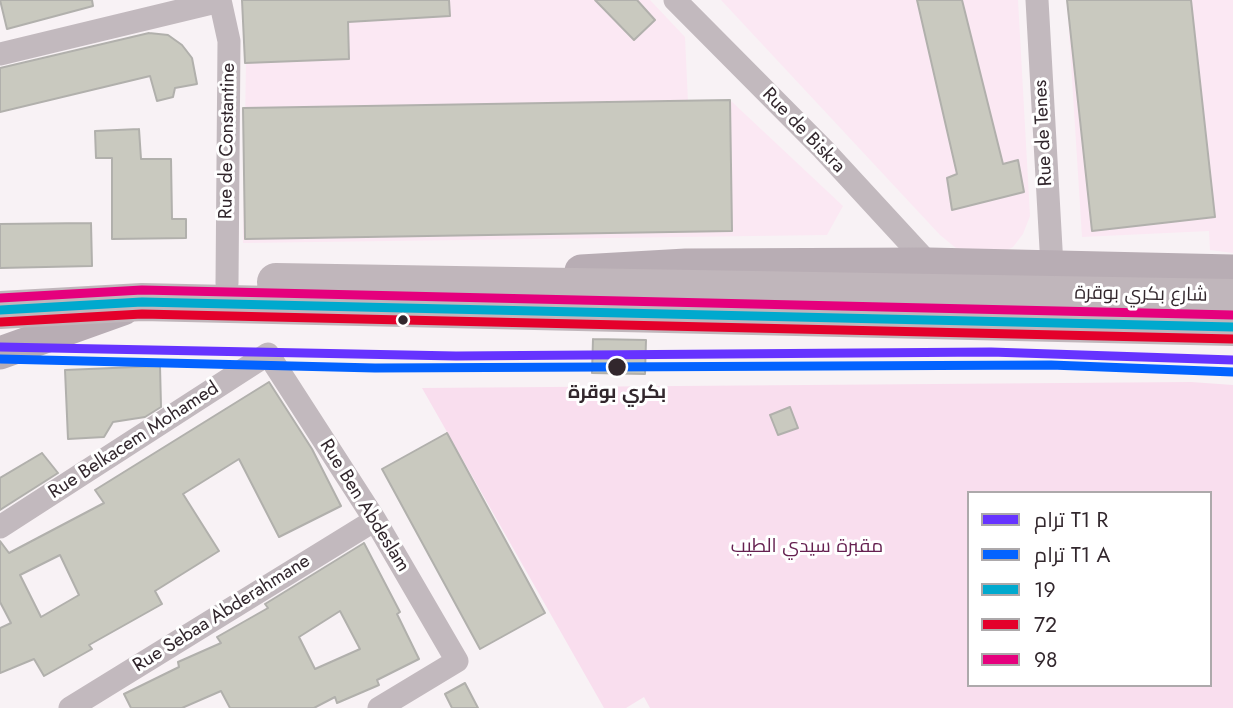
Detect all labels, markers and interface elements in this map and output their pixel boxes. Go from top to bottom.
street label: Rue de Constantine [215,63,241,219]
street label: Rue de Tenes [1030,79,1058,187]
street label: Rue de Biskra [757,84,849,178]
street label: شارع بكري بوقرة [1074,282,1208,308]
unlabelled marker [396,313,410,327]
marker: بكري بوقرة [606,356,628,378]
street label: Rue Belkacem Mohamed [45,378,223,504]
place label: بكري بوقرة [568,382,666,404]
street label: Rue Ben Abdeslam [314,435,414,577]
legend [967,491,1212,687]
text: ترام T1 R [1034,505,1108,535]
park label: مقبرة سيدي الطيب [731,536,883,558]
text: ترام T1 A [1034,540,1110,570]
street label: Rue Sebaa Abderahmane [129,550,315,678]
text: 19 [1034,575,1056,605]
text: 72 [1034,610,1057,640]
text: 98 [1034,645,1058,675]

